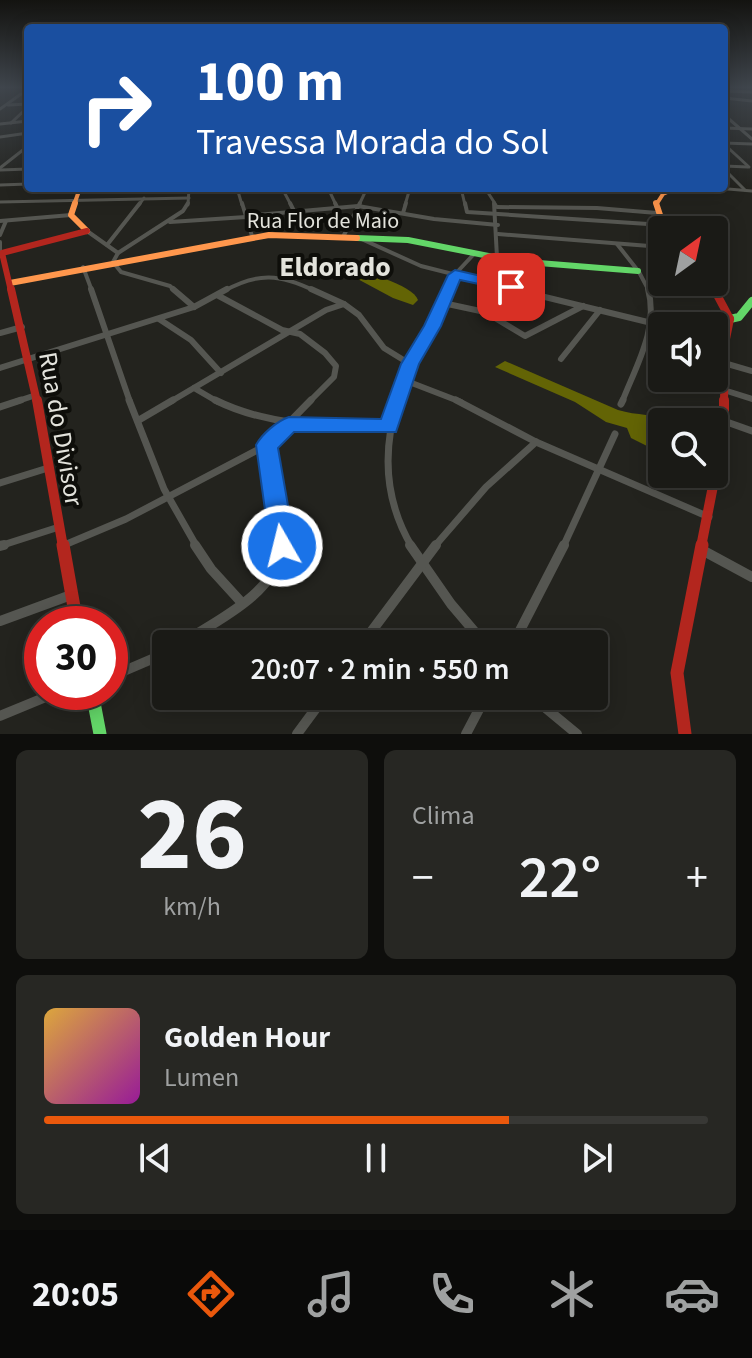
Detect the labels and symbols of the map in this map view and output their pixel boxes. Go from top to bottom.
street label: Rua Flor de Maio [247,205,399,237]
north arrow [648,216,728,296]
district label: Eldorado [279,247,391,287]
pin [477,253,545,321]
street label: Rua do Divisor [29,349,93,510]
position arrow [240,504,324,588]
speed limit sign: 30 [24,606,128,710]

